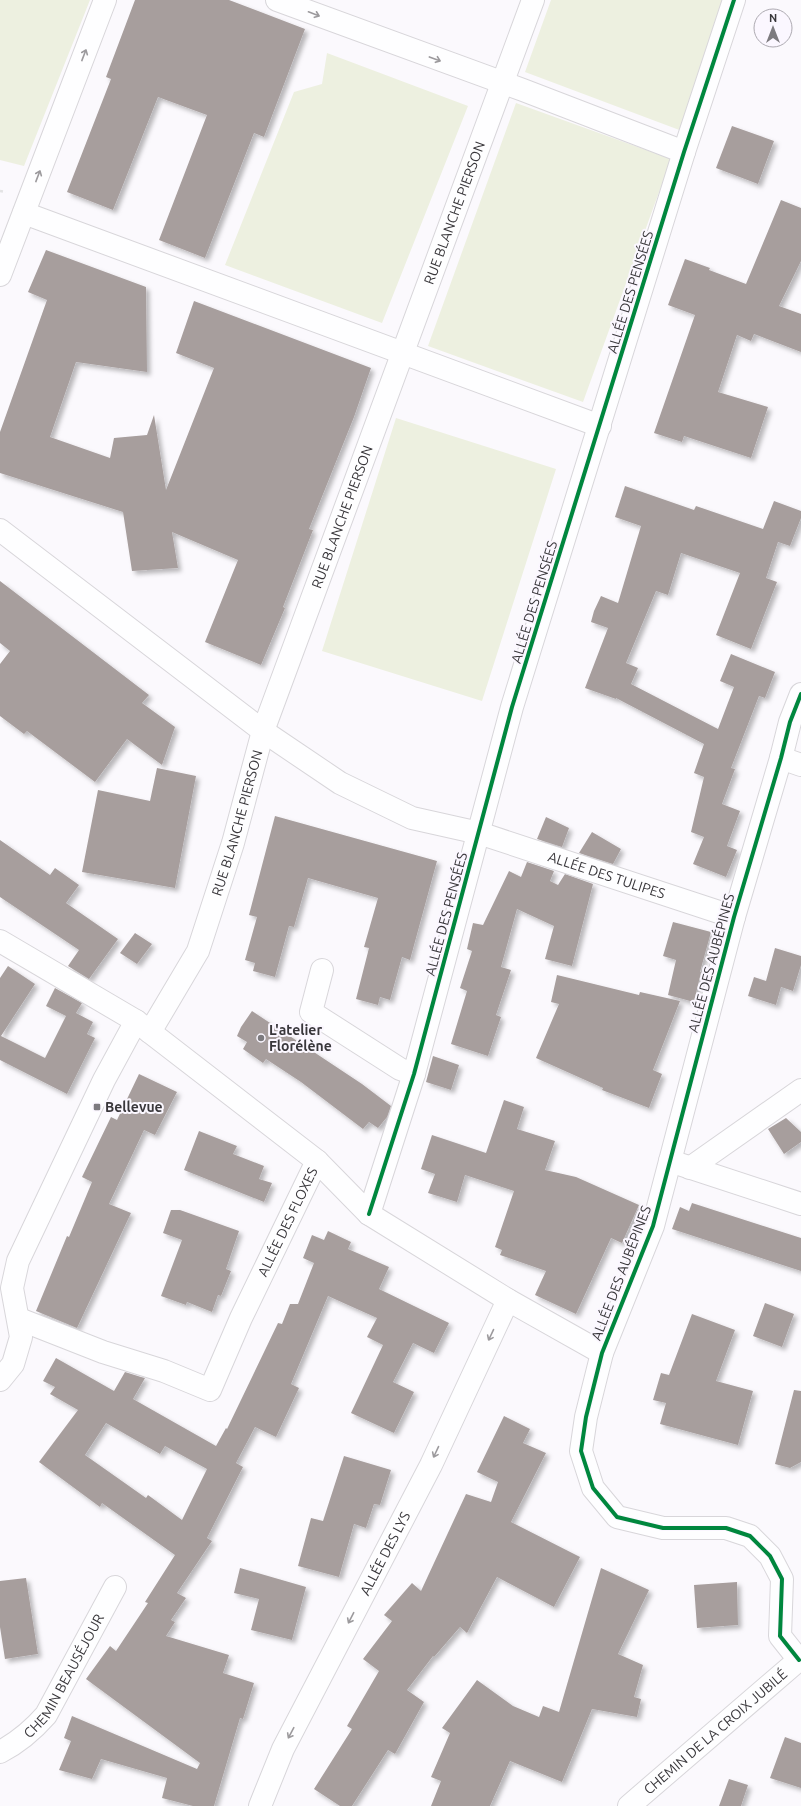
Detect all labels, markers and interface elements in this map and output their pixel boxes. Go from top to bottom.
north arrow [753,8,793,48]
one-way arrow [307,11,319,18]
text: N [769,12,777,24]
one-way arrow [81,49,89,61]
one-way arrow [429,56,441,64]
street label: RUE BLANCHE PIERSON [421,139,488,287]
one-way arrow [34,171,42,183]
street label: ALLÉE DES PENSÉES [603,229,656,355]
street label: RUE BLANCHE PIERSON [308,443,376,590]
street label: ALLÉE DES PENSÉES [507,539,560,665]
street label: RUE BLANCHE PIERSON [208,748,266,898]
street label: ALLÉE DES TULIPES [546,848,667,902]
street label: ALLÉE DES PENSÉES [421,850,470,977]
street label: ALLÉE DES AUBÉPINES [684,892,737,1034]
place label: L'atelier Florélène [269,1022,332,1054]
marker: L'atelier Florélène [256,1033,266,1043]
place label: Bellevue [105,1099,163,1115]
marker: Bellevue [92,1102,102,1112]
street label: ALLÉE DES FLOXES [254,1165,321,1279]
street label: ALLÉE DES AUBÉPINES [587,1203,654,1343]
one-way arrow [487,1328,495,1340]
one-way arrow [432,1446,439,1458]
street label: ALLÉE DES LYS [357,1509,413,1598]
street label: CHEMIN BEAUSÉJOUR [20,1611,107,1741]
one-way arrow [347,1612,354,1624]
street label: CHEMIN DE LA CROIX JUBILÉ [641,1665,790,1798]
one-way arrow [287,1727,294,1739]

